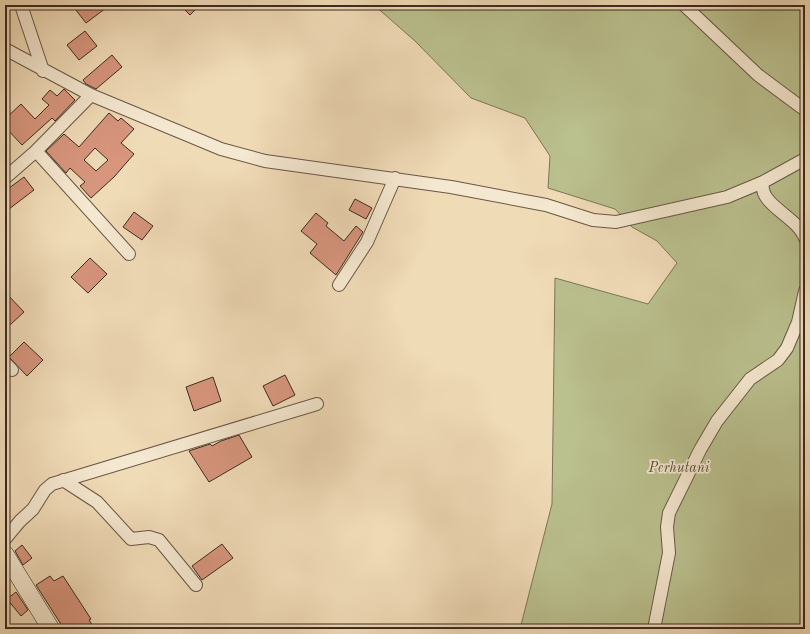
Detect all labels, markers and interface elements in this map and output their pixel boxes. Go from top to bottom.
park label: Perhutani [648,461,710,475]

